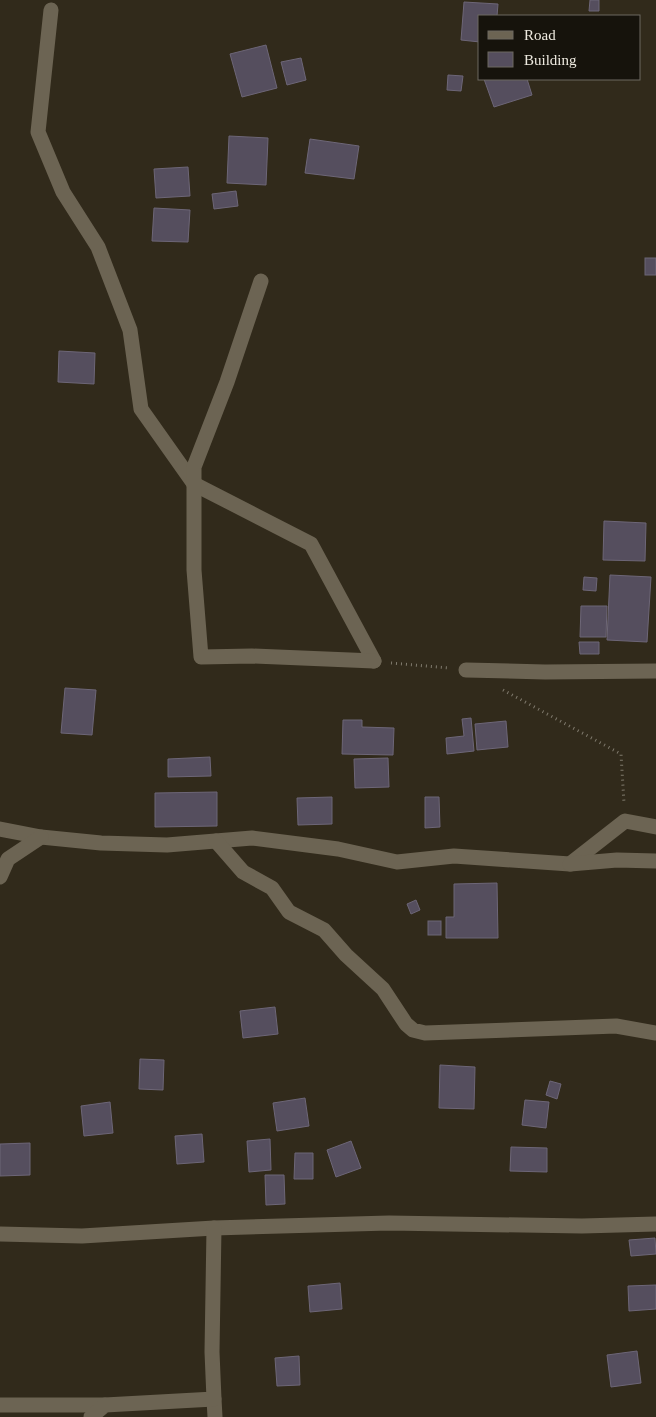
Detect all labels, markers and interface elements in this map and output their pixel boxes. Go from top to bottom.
legend [478,15,641,80]
text: Road [524,27,556,43]
text: Building [524,52,577,68]

